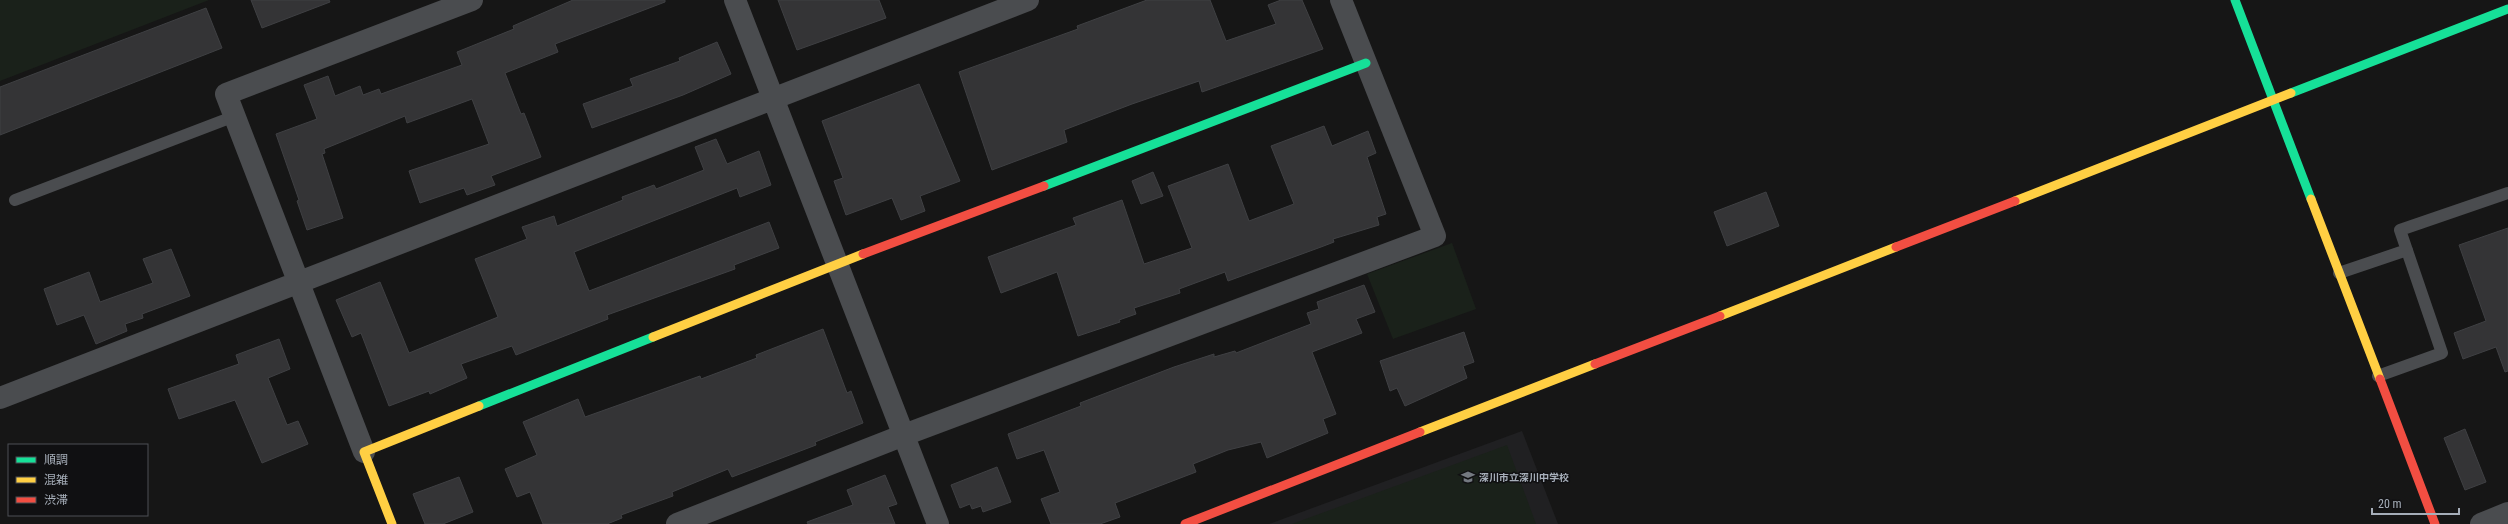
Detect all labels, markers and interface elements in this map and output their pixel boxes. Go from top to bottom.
legend [8,444,148,516]
text: 順調 [44,453,68,467]
school or university icon: 深川市立深川中学校 [1460,469,1476,485]
place label: 深川市立深川中学校 [1479,472,1569,483]
text: 混雑 [44,473,68,487]
scale bar [2372,490,2459,516]
text: 渋滞 [44,493,68,507]
text: 20 m [2378,497,2402,511]

